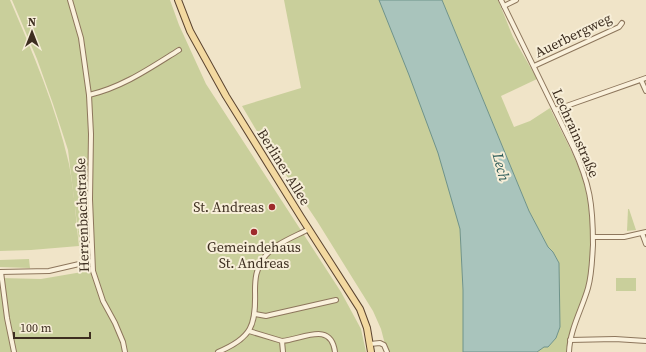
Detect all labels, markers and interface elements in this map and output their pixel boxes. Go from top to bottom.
street label: Auerbergweg [531,8,615,62]
north arrow [12,12,52,52]
text: N [28,15,36,30]
street label: Lechrainstraße [548,86,604,180]
street label: Berliner Allee [253,125,315,209]
water label: Lech [487,149,515,183]
street label: Herrenbachstraße [70,157,94,273]
place label: St. Andreas [193,197,264,217]
marker: St. Andreas [267,202,277,212]
marker: Gemeindehaus St. Andreas [249,227,259,237]
place label: Gemeindehaus St. Andreas [207,237,301,273]
scale bar [14,314,90,340]
text: 100 m [20,320,52,336]

